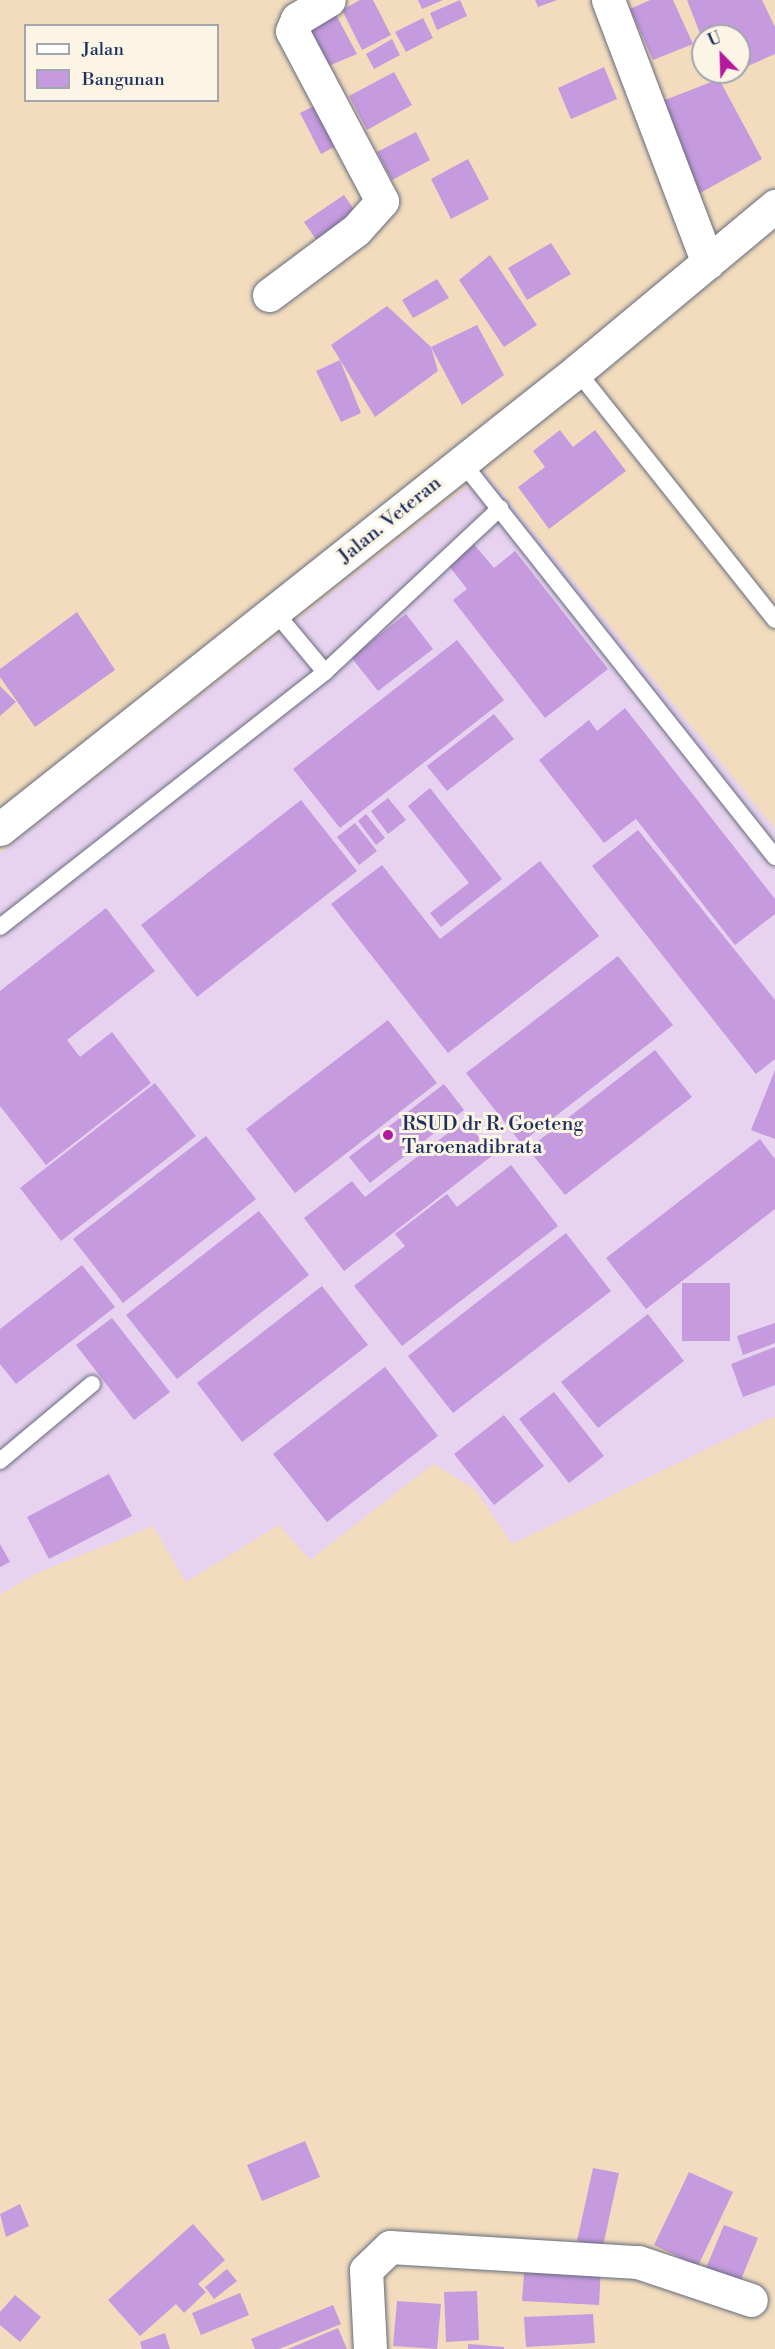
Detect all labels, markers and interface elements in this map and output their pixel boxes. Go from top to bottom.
legend [24,24,219,102]
north arrow [691,24,751,84]
text: U [705,28,724,51]
text: Jalan [82,38,124,61]
text: Bangunan [82,68,165,91]
street label: Jalan. Veteran [334,471,446,569]
place label: RSUD dr R. Goeteng Taroenadibrata [402,1112,584,1159]
marker: RSUD dr R. Goeteng Taroenadibrata [379,1126,397,1144]

